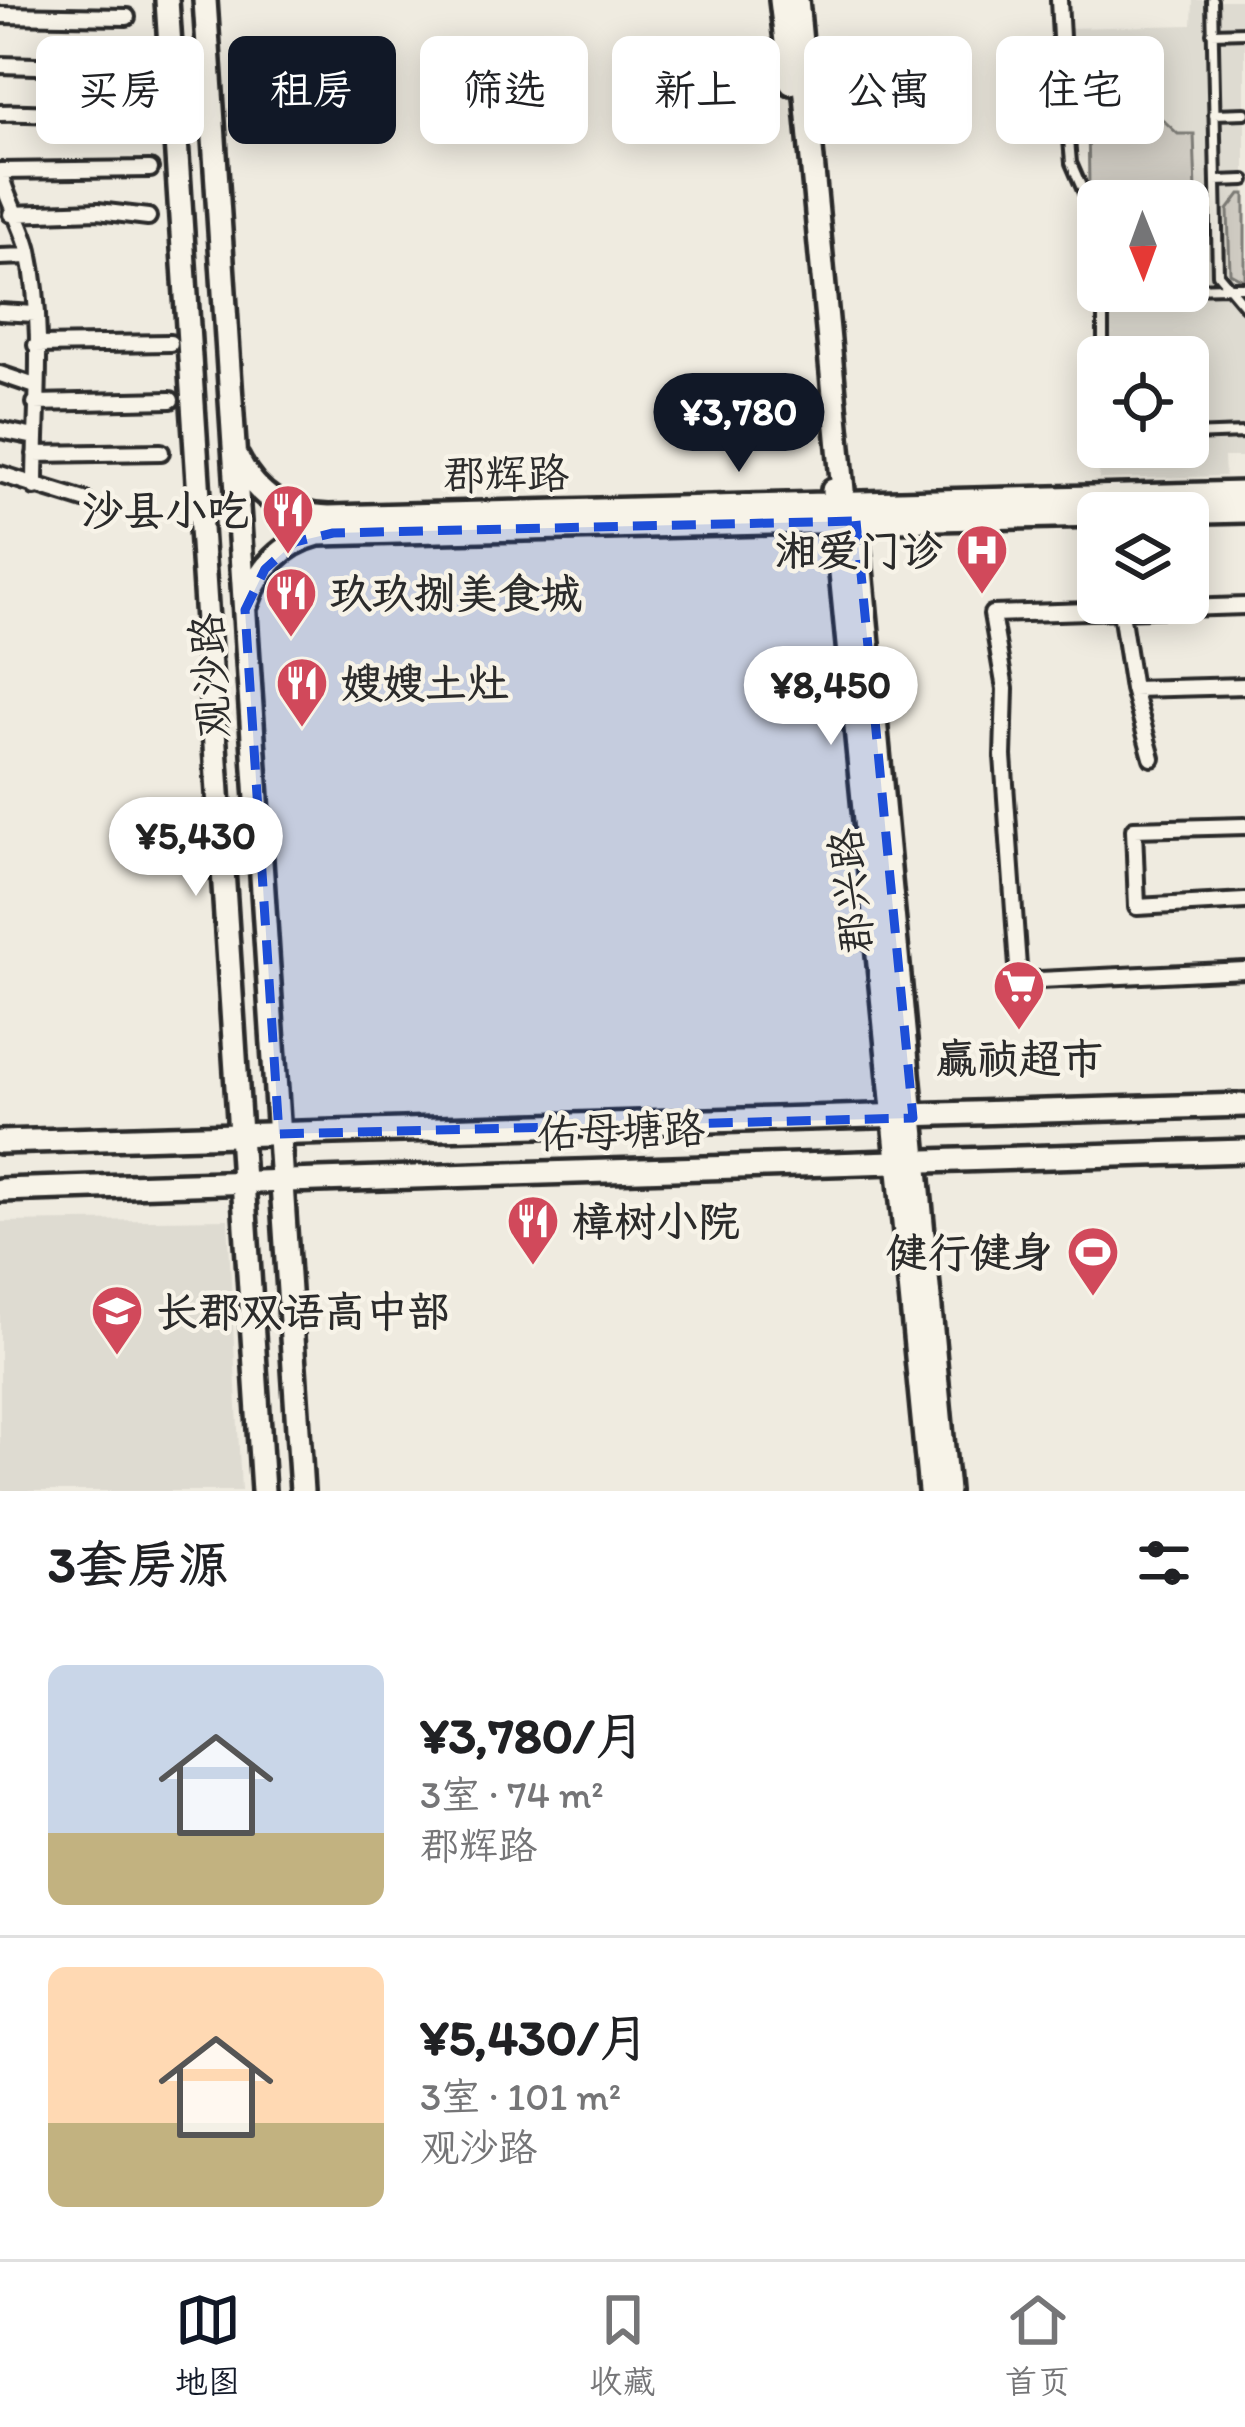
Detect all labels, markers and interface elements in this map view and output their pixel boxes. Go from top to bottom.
chip: 买房 [36,36,204,144]
chip: 租房 [228,36,396,144]
chip: 筛选 [420,36,588,144]
chip: 新上 [612,36,780,144]
chip: 公寓 [804,36,972,144]
chip: 住宅 [996,36,1164,144]
north arrow [1077,180,1209,312]
map controls [1077,180,1209,624]
button: locate [1077,336,1209,468]
pin: ¥3,780 [641,373,837,475]
text: ¥3,780 [680,388,798,435]
street label: 郡辉路 [443,447,569,501]
restaurant icon: 沙县小吃 [260,482,316,556]
place label: 沙县小吃 [81,485,249,536]
button: layers [1077,492,1209,624]
hospital icon: 湘爱门诊 [954,522,1010,596]
place label: 湘爱门诊 [775,525,943,576]
restaurant icon: 玖玖捌美食城 [263,565,319,639]
place label: 玖玖捌美食城 [330,568,582,619]
street label: 观沙路 [180,611,240,741]
pin: ¥8,450 [733,646,929,748]
restaurant icon: 嫂嫂土灶 [274,655,330,729]
place label: 嫂嫂土灶 [341,658,509,709]
text: ¥8,450 [771,661,891,708]
pin: ¥5,430 [98,797,294,899]
text: ¥5,430 [136,812,256,859]
street label: 郡兴路 [819,826,883,956]
supermarket icon: 赢祯超市 [991,958,1047,1032]
place label: 赢祯超市 [935,1033,1103,1084]
street label: 佑母塘路 [536,1103,706,1159]
restaurant icon: 樟树小院 [505,1193,561,1267]
place label: 樟树小院 [572,1196,740,1247]
sports icon: 健行健身 [1065,1224,1121,1298]
place label: 健行健身 [886,1227,1054,1278]
school or university icon: 长郡双语高中部 [89,1283,145,1357]
place label: 长郡双语高中部 [156,1286,450,1337]
icon: filters [1131,1530,1197,1596]
text: 3套房源 [48,1534,229,1595]
text: ¥3,780/月 [420,1705,646,1766]
icon: home [144,1713,288,1857]
text: 3室 · 74 m² [420,1771,604,1818]
text: 郡辉路 [420,1822,537,1869]
text: ¥5,430/月 [420,2007,650,2068]
icon: home [144,2015,288,2159]
text: 3室 · 101 m² [420,2073,621,2120]
text: 观沙路 [420,2124,537,2171]
tab: 地图 [175,2287,241,2402]
tab: 收藏 [590,2287,656,2402]
tab: 首页 [1005,2287,1071,2402]

